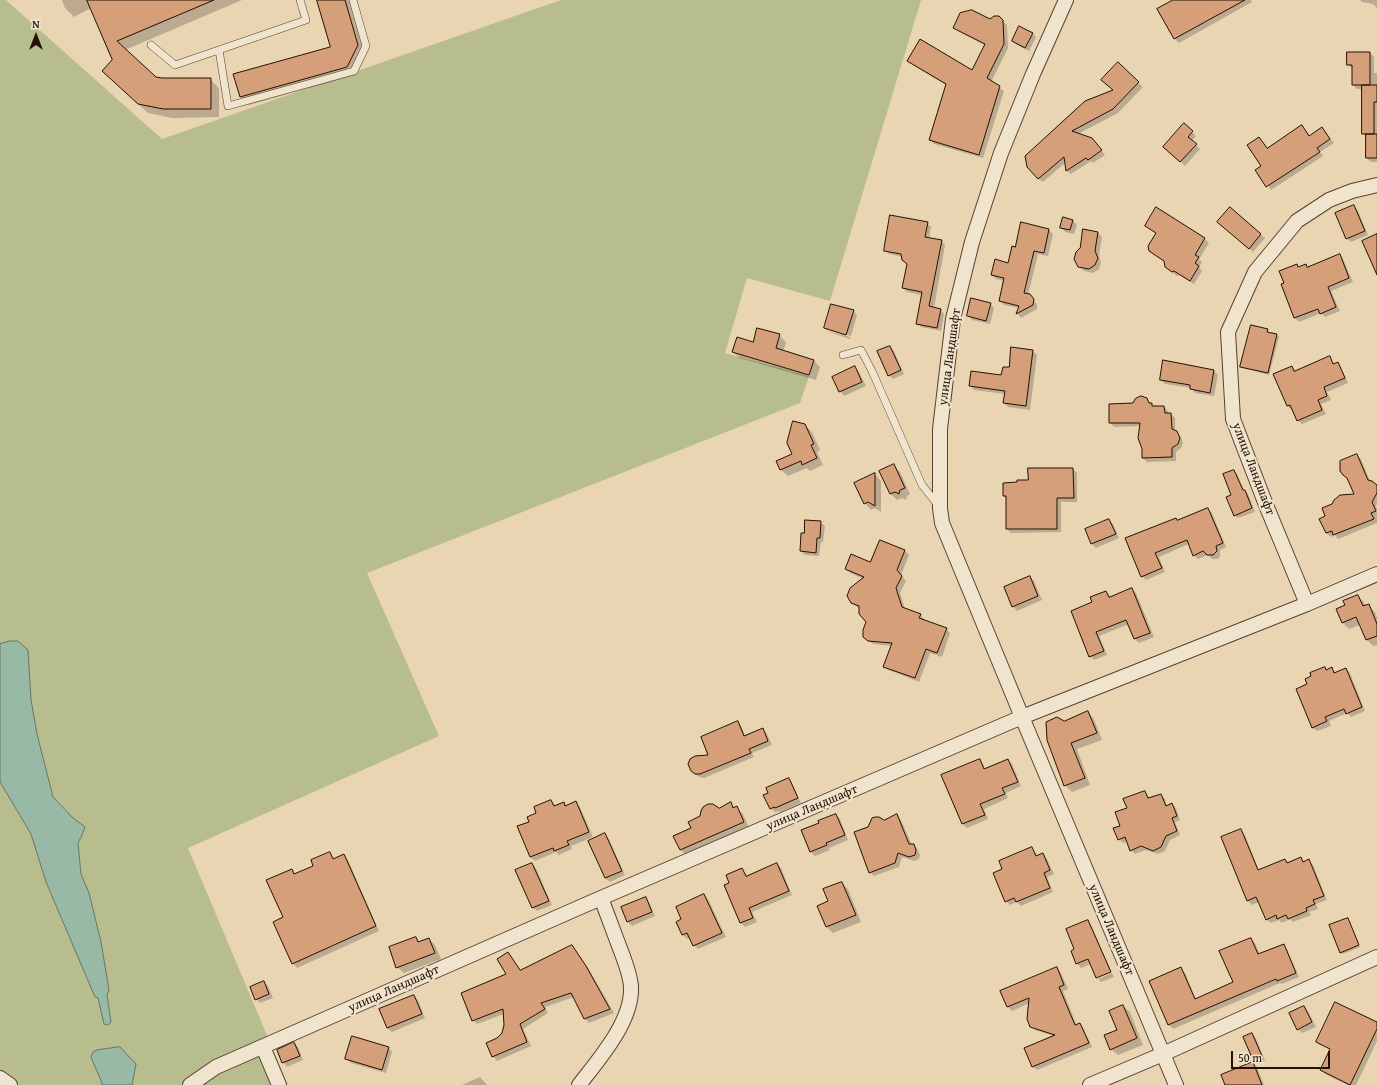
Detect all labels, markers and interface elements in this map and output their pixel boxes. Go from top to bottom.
north arrow [16,16,56,56]
text: N [32,16,40,32]
street label: улица Ландшафт [935,307,965,407]
street label: улица Ландшафт [1228,420,1278,518]
street label: улица Ландшафт [764,782,860,834]
street label: улица Ландшафт [1085,882,1137,978]
street label: улица Ландшафт [346,962,442,1016]
scale bar [1233,1043,1332,1069]
text: 50 m [1238,1049,1262,1066]

